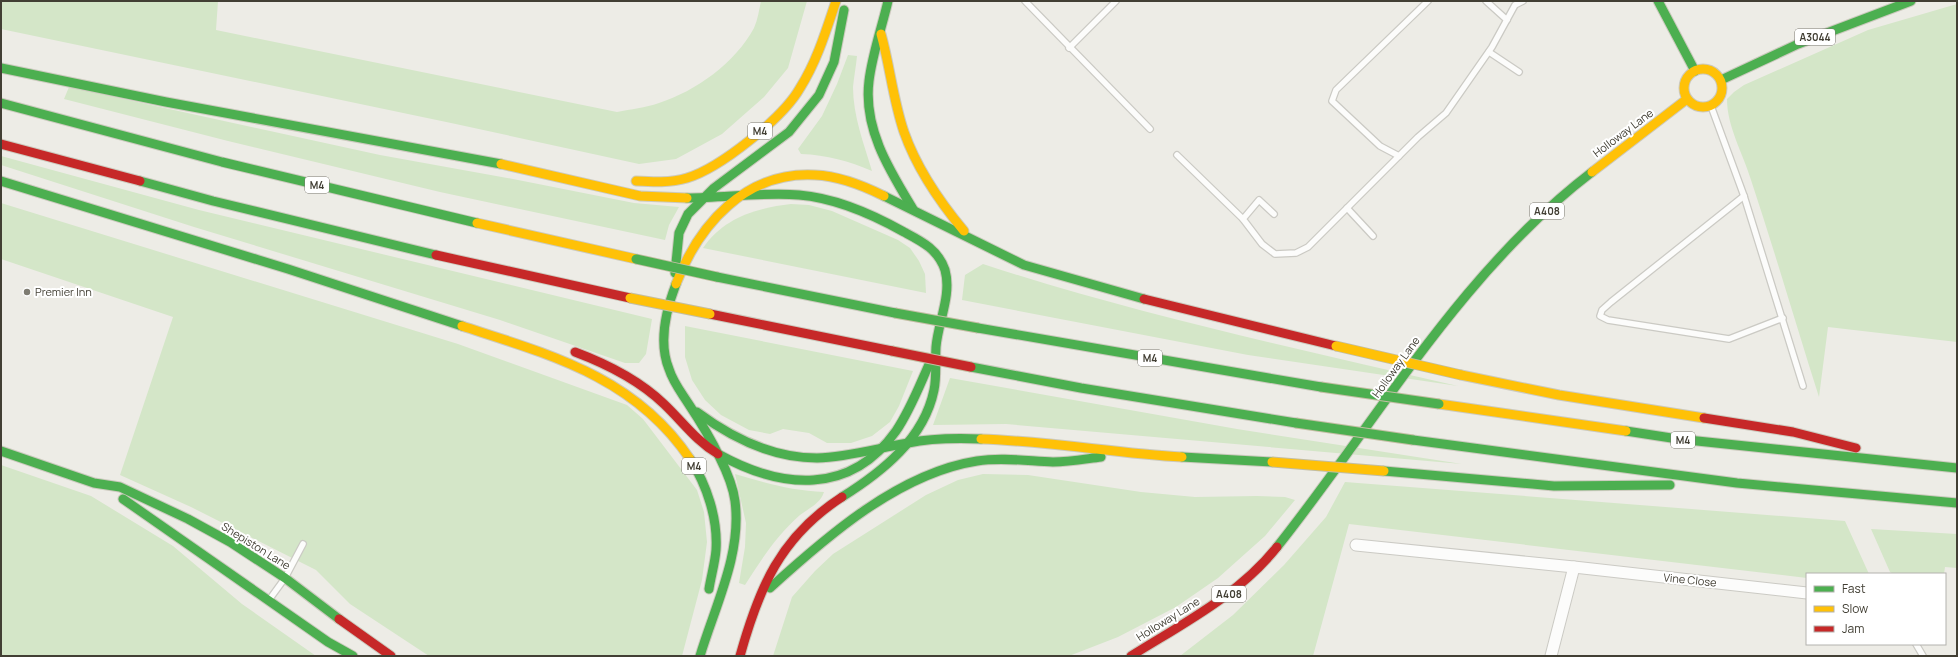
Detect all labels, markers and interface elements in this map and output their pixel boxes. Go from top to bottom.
road number: A3044 [1795,29,1835,45]
street label: Holloway Lane [1589,105,1656,160]
road number: M4 [748,123,772,139]
road number: M4 [305,177,329,193]
road number: A408 [1530,203,1564,219]
place label: Premier Inn [35,284,92,299]
marker: Premier Inn [22,287,32,297]
street label: Holloway Lane [1368,333,1423,400]
road number: M4 [1138,350,1162,366]
road number: M4 [1671,432,1695,448]
road number: M4 [682,458,706,474]
street label: Shepiston Lane [219,518,294,573]
street label: Vine Close [1663,569,1718,590]
legend [1806,573,1946,645]
text: Fast [1842,580,1866,597]
road number: A408 [1212,586,1246,602]
street label: Holloway Lane [1133,593,1203,644]
text: Slow [1842,600,1868,617]
text: Jam [1842,620,1864,637]

